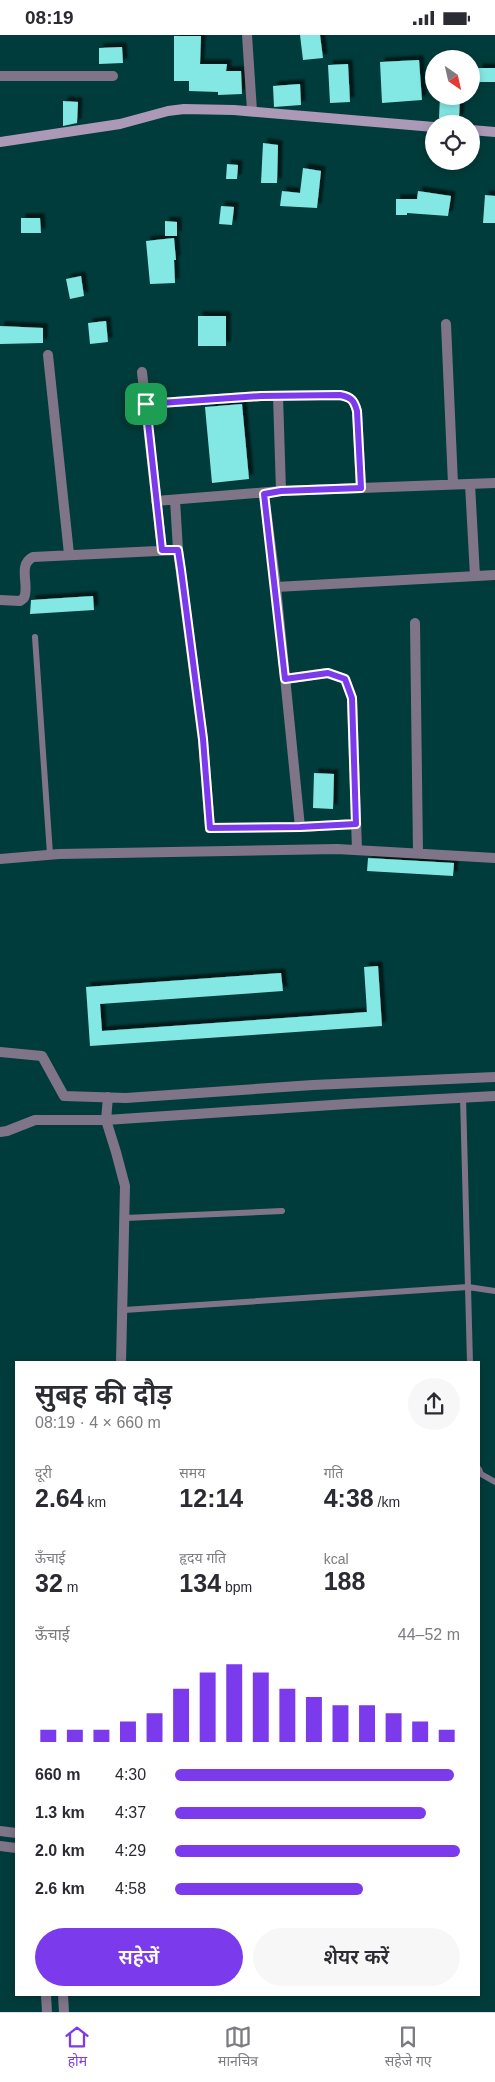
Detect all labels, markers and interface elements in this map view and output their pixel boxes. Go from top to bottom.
text: 08:19 [25,7,74,28]
north arrow [425,50,480,105]
map controls [425,50,480,170]
button: locate [425,115,480,170]
pin [125,383,167,425]
icon: arrive [132,390,160,418]
button: share [408,1378,460,1430]
text: सुबह की दौड़ [35,1379,172,1410]
text: 08:19 · 4 × 660 m [35,1414,161,1431]
text: दूरी [35,1465,52,1481]
text: समय [179,1465,205,1481]
text: गति [324,1465,343,1481]
text: 2.64 [35,1484,84,1512]
text: 12:14 [179,1484,243,1512]
text: 4:38 [324,1484,374,1512]
text: km [84,1494,106,1510]
text: /km [374,1494,400,1510]
text: ऊँचाई [35,1550,65,1566]
text: हृदय गति [179,1550,226,1566]
text: kcal [324,1551,349,1567]
text: 188 [324,1567,365,1595]
text: 32 [35,1569,63,1597]
text: 134 [179,1569,221,1597]
text: m [63,1579,78,1595]
text: bpm [221,1579,252,1595]
text: ऊँचाई [35,1626,70,1643]
text: 44–52 m [398,1626,460,1643]
text: 660 m [35,1766,80,1783]
text: 4:30 [115,1766,146,1783]
text: 1.3 km [35,1804,85,1821]
text: 4:37 [115,1804,146,1821]
text: 2.0 km [35,1842,85,1859]
text: 4:29 [115,1842,146,1859]
text: 2.6 km [35,1880,85,1897]
text: 4:58 [115,1880,146,1897]
button: सहेजें [35,1928,243,1986]
button: शेयर करें [253,1928,460,1986]
tab: होम [63,2023,91,2072]
tab: मानचित्र [218,2023,258,2072]
tab: सहेजे गए [385,2023,432,2072]

